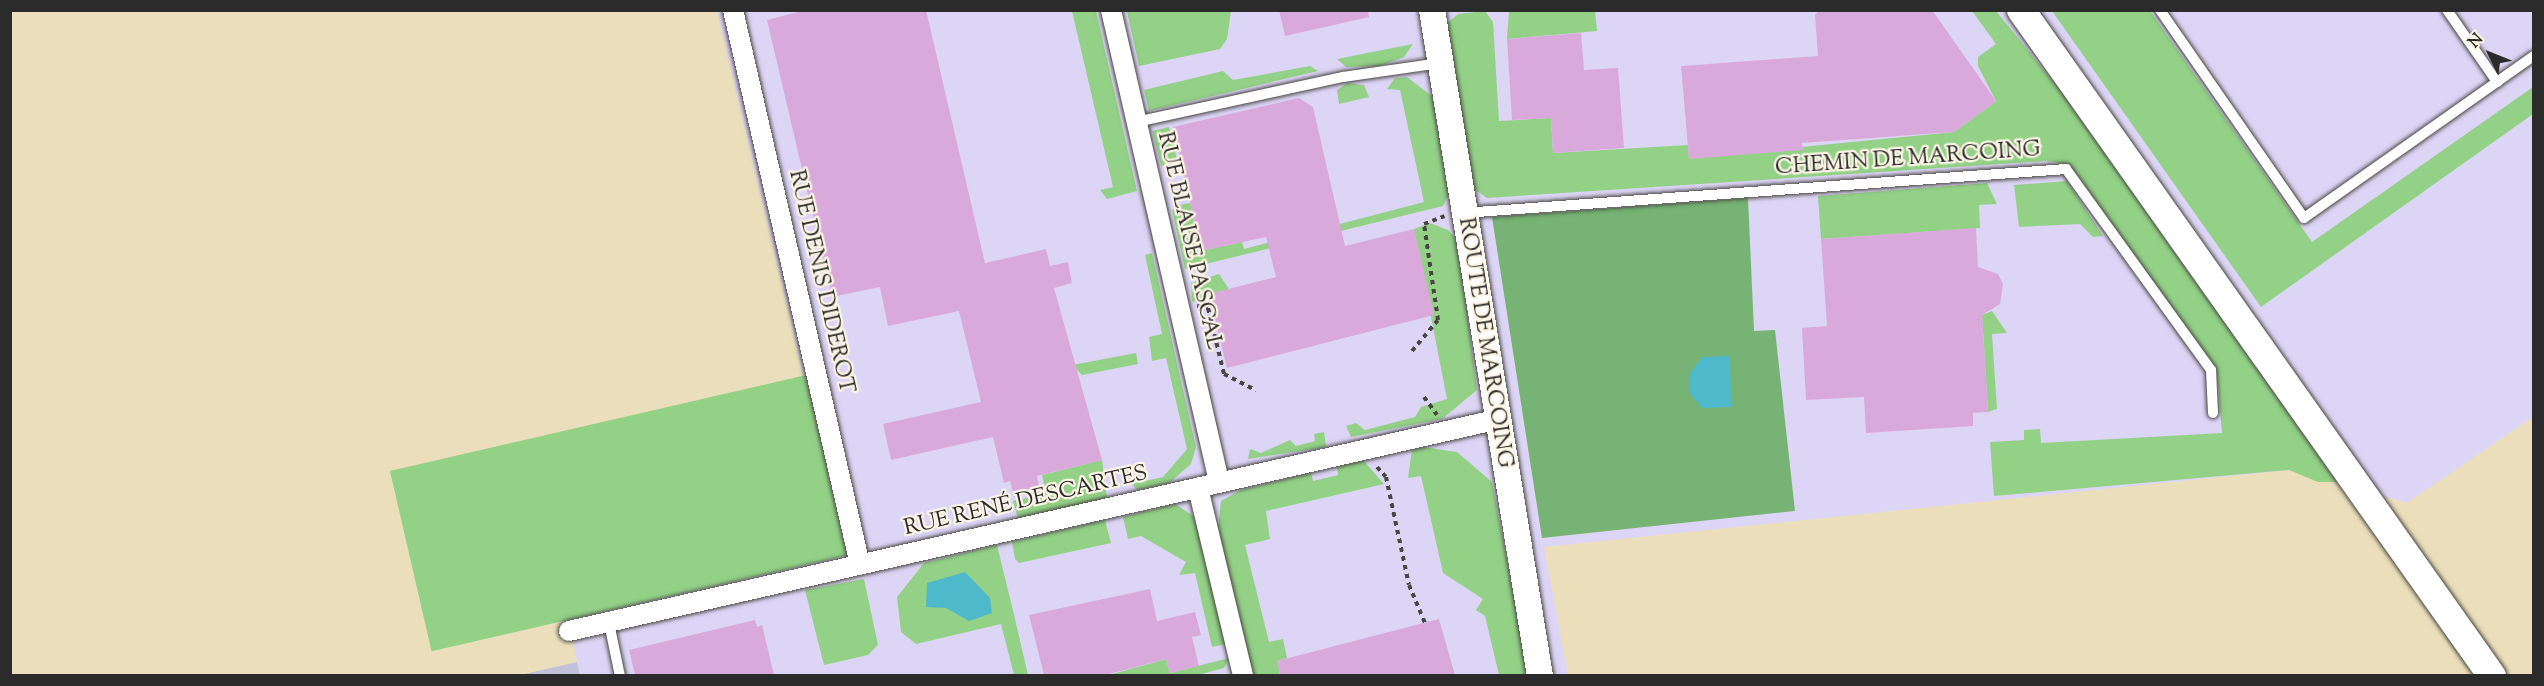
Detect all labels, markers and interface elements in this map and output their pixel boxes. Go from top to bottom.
north arrow [2460,24,2520,84]
text: N [2464,29,2489,54]
street label: RUE BLAISE PASCAL [1150,130,1226,352]
street label: CHEMIN DE MARCOING [1774,138,2042,182]
street label: RUE DENIS DIDEROT [781,168,859,396]
street label: ROUTE DE MARCOING [1451,216,1517,470]
street label: RUE RENÉ DESCARTES [902,461,1150,543]

